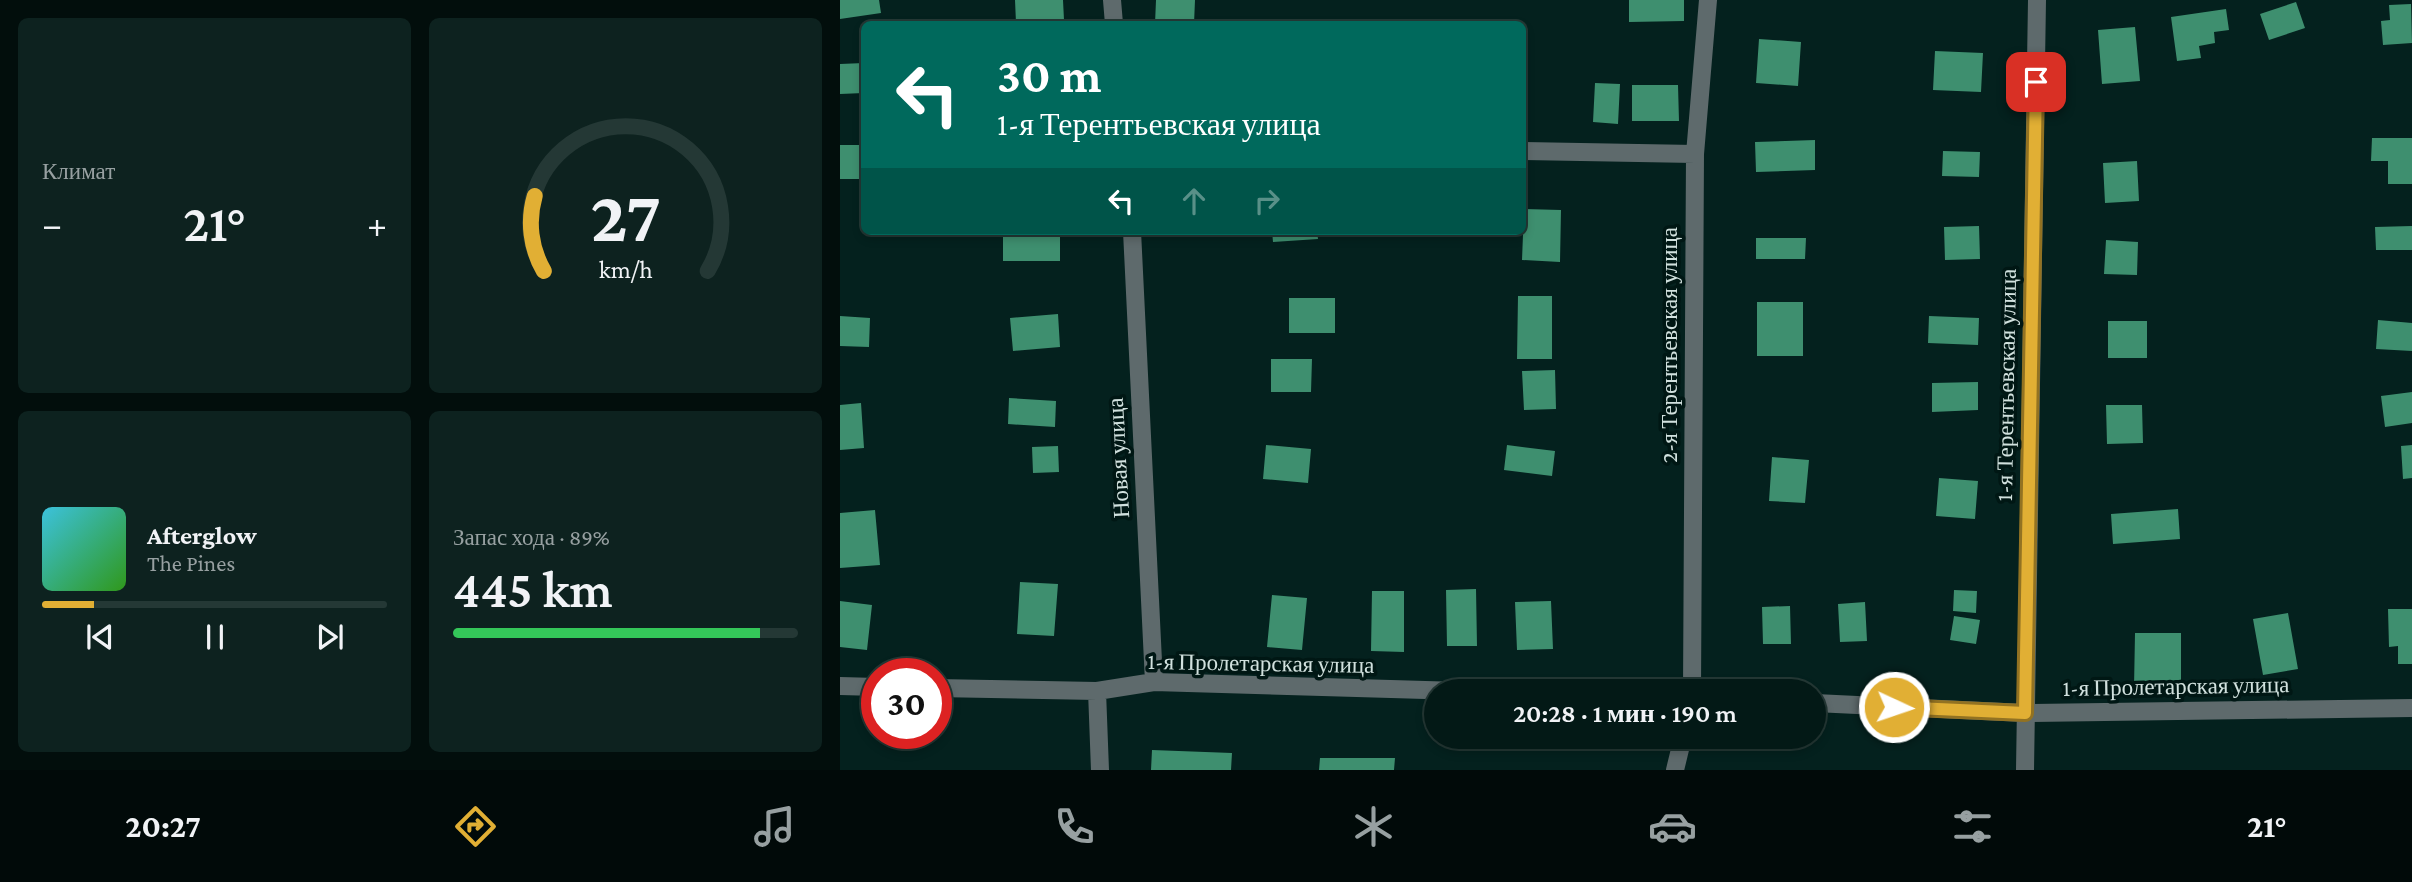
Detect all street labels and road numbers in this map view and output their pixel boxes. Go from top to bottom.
street label: 2-я Терентьевская улица [1656,227,1682,463]
street label: 1-я Терентьевская улица [1991,268,2021,502]
street label: Новая улица [1102,397,1134,519]
street label: 1-я Пролетарская улица [1147,648,1375,678]
street label: 1-я Пролетарская улица [2062,671,2290,701]

